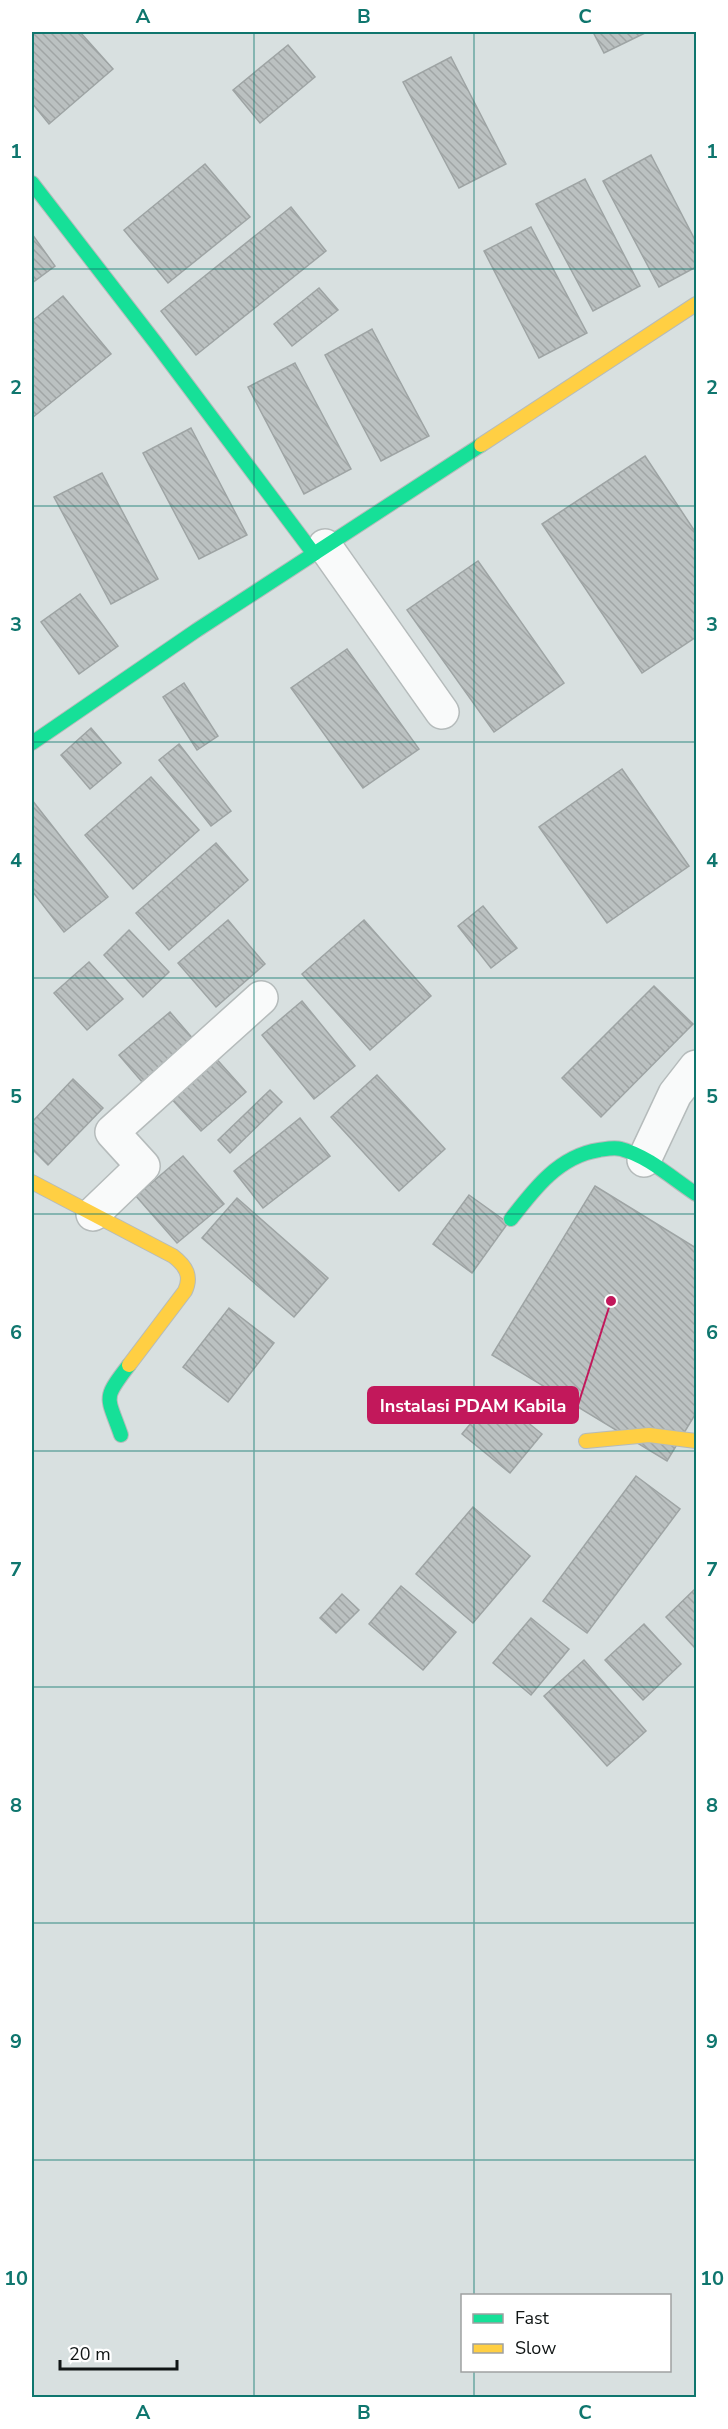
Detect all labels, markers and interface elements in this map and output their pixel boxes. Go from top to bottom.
text: A [136,3,151,30]
text: B [357,3,371,30]
text: C [578,3,592,30]
text: 1 [10,138,22,165]
text: 1 [706,138,718,165]
text: 2 [10,374,22,401]
text: 2 [706,374,718,401]
text: 3 [10,611,22,638]
text: 3 [706,611,718,638]
text: 4 [10,847,22,874]
text: 4 [706,847,718,874]
text: 5 [10,1083,22,1110]
text: 5 [706,1083,718,1110]
text: 6 [10,1319,22,1346]
text: 6 [706,1319,718,1346]
callout: Instalasi PDAM Kabila [368,1387,578,1423]
text: Instalasi PDAM Kabila [380,1394,566,1418]
text: 7 [10,1556,22,1583]
text: 7 [706,1556,718,1583]
text: 8 [10,1792,22,1819]
text: 8 [706,1792,718,1819]
text: 9 [10,2028,22,2055]
text: 9 [706,2028,718,2055]
text: 10 [4,2265,28,2292]
text: 10 [700,2265,724,2292]
legend [461,2294,671,2372]
text: Fast [515,2306,550,2330]
scale bar [60,2333,177,2371]
text: Slow [515,2336,556,2360]
text: 20 m [69,2342,111,2366]
text: A [136,2399,151,2426]
text: B [357,2399,371,2426]
text: C [578,2399,592,2426]

